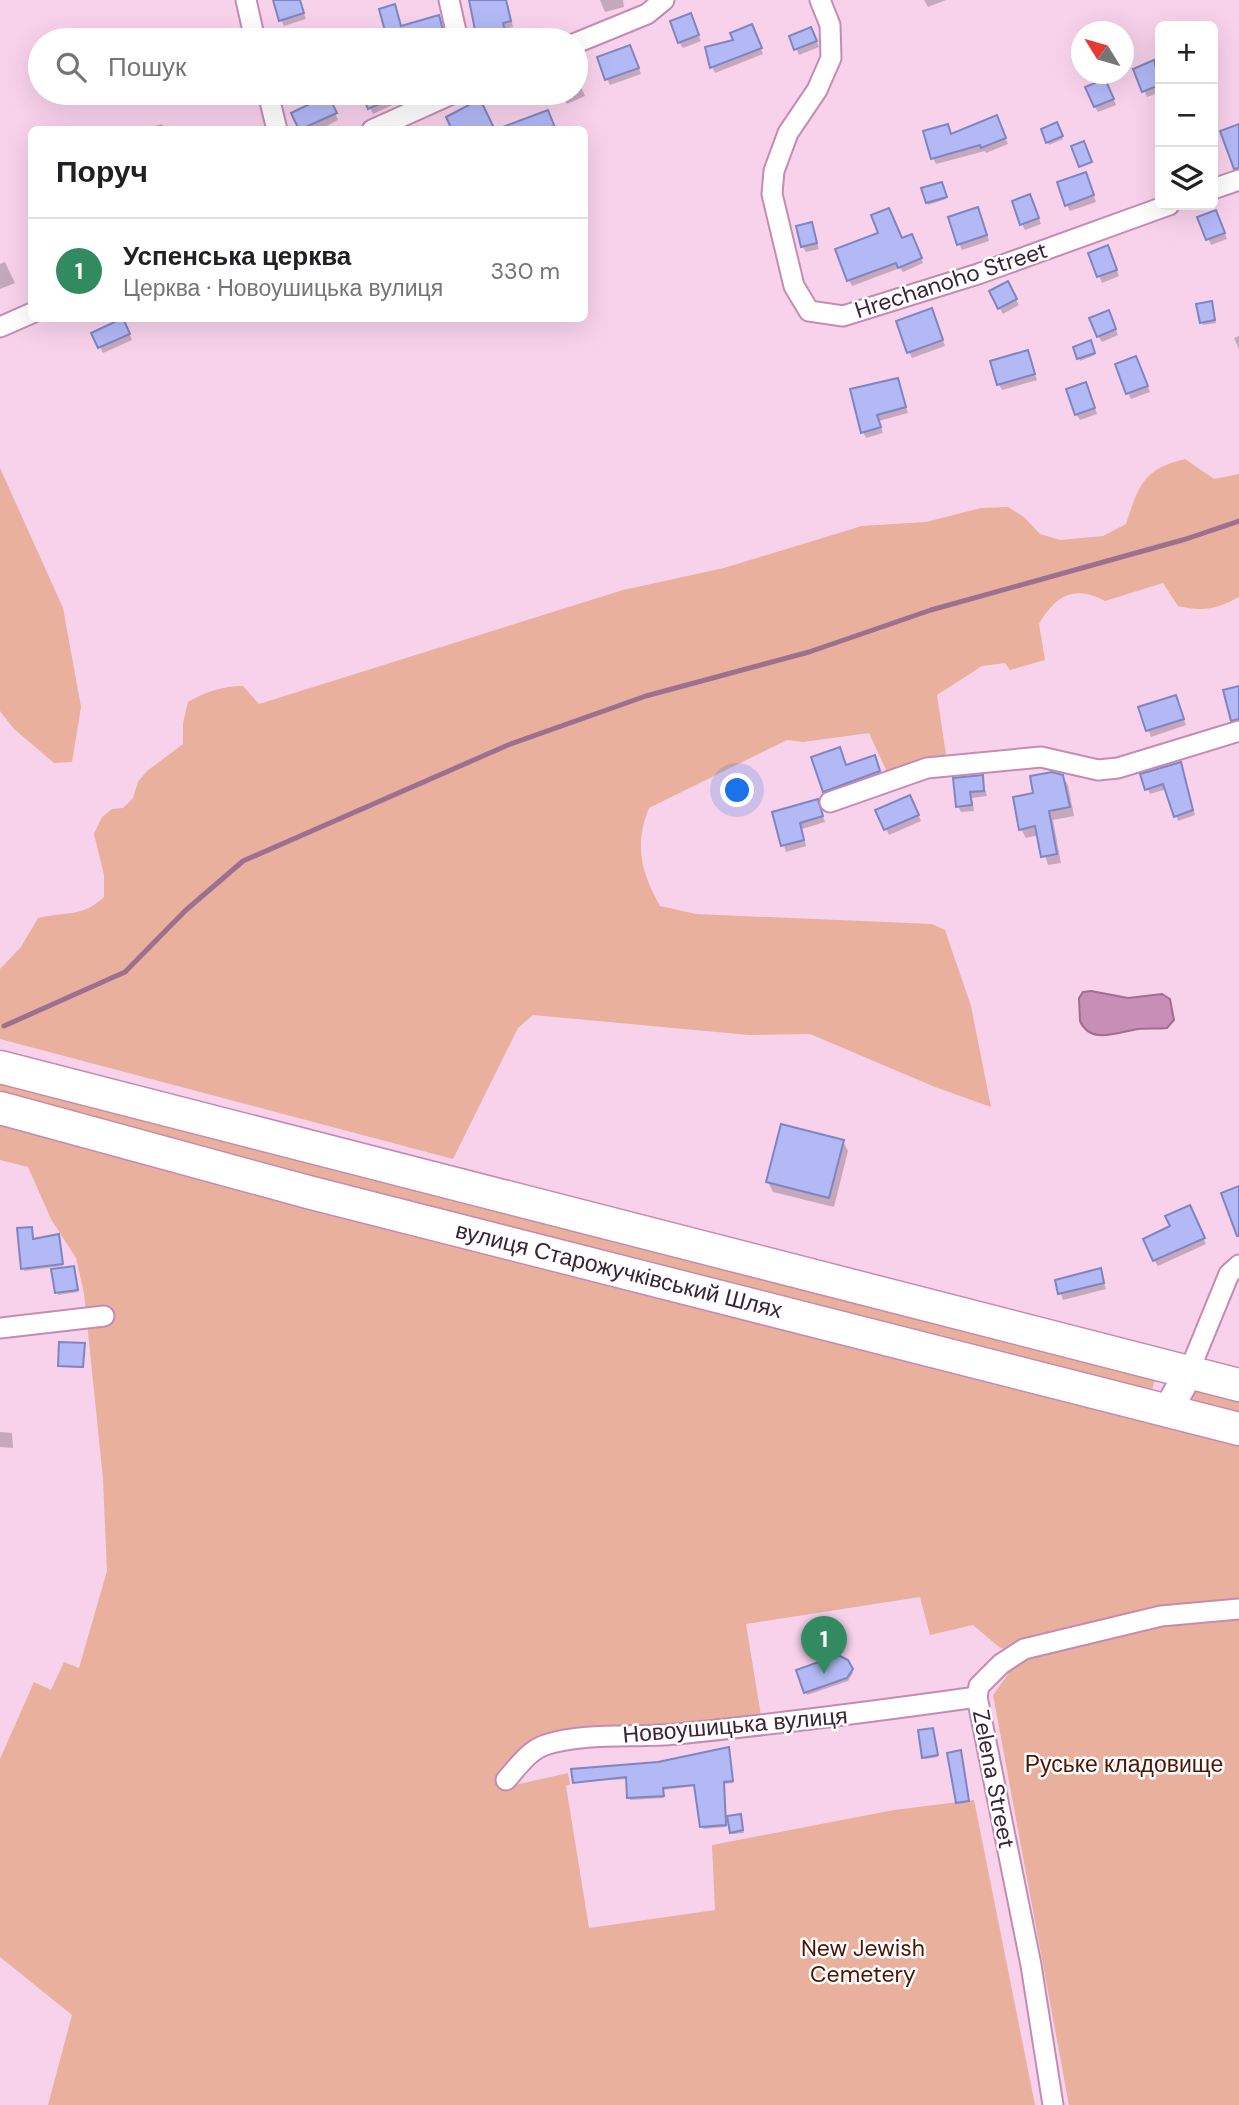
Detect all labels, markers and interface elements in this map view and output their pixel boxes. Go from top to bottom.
north arrow [1071,21,1134,84]
map controls [1155,21,1218,210]
button: + [1155,21,1218,84]
search box [28,28,588,105]
icon: search [52,48,90,86]
text: Пошук [108,50,186,84]
button: − [1155,84,1218,147]
button: layers [1155,147,1218,210]
text: Поруч [56,152,148,191]
street label: Hrechanoho Street [851,235,1051,325]
text: Успенська церква [123,239,351,273]
text: 1 [75,256,83,286]
text: 330 m [490,256,560,286]
text: Церква · Новоушицька вулиця [123,273,443,303]
your location [720,773,754,807]
street label: вулиця Старожучківський Шлях [452,1215,786,1325]
pin: 1 [801,1616,847,1674]
street label: Новоушицька вулиця [621,1700,849,1750]
street label: Zelena Street [966,1707,1022,1851]
park label: Руське кладовище [1025,1749,1223,1779]
park label: New Jewish Cemetery [801,1933,925,1989]

